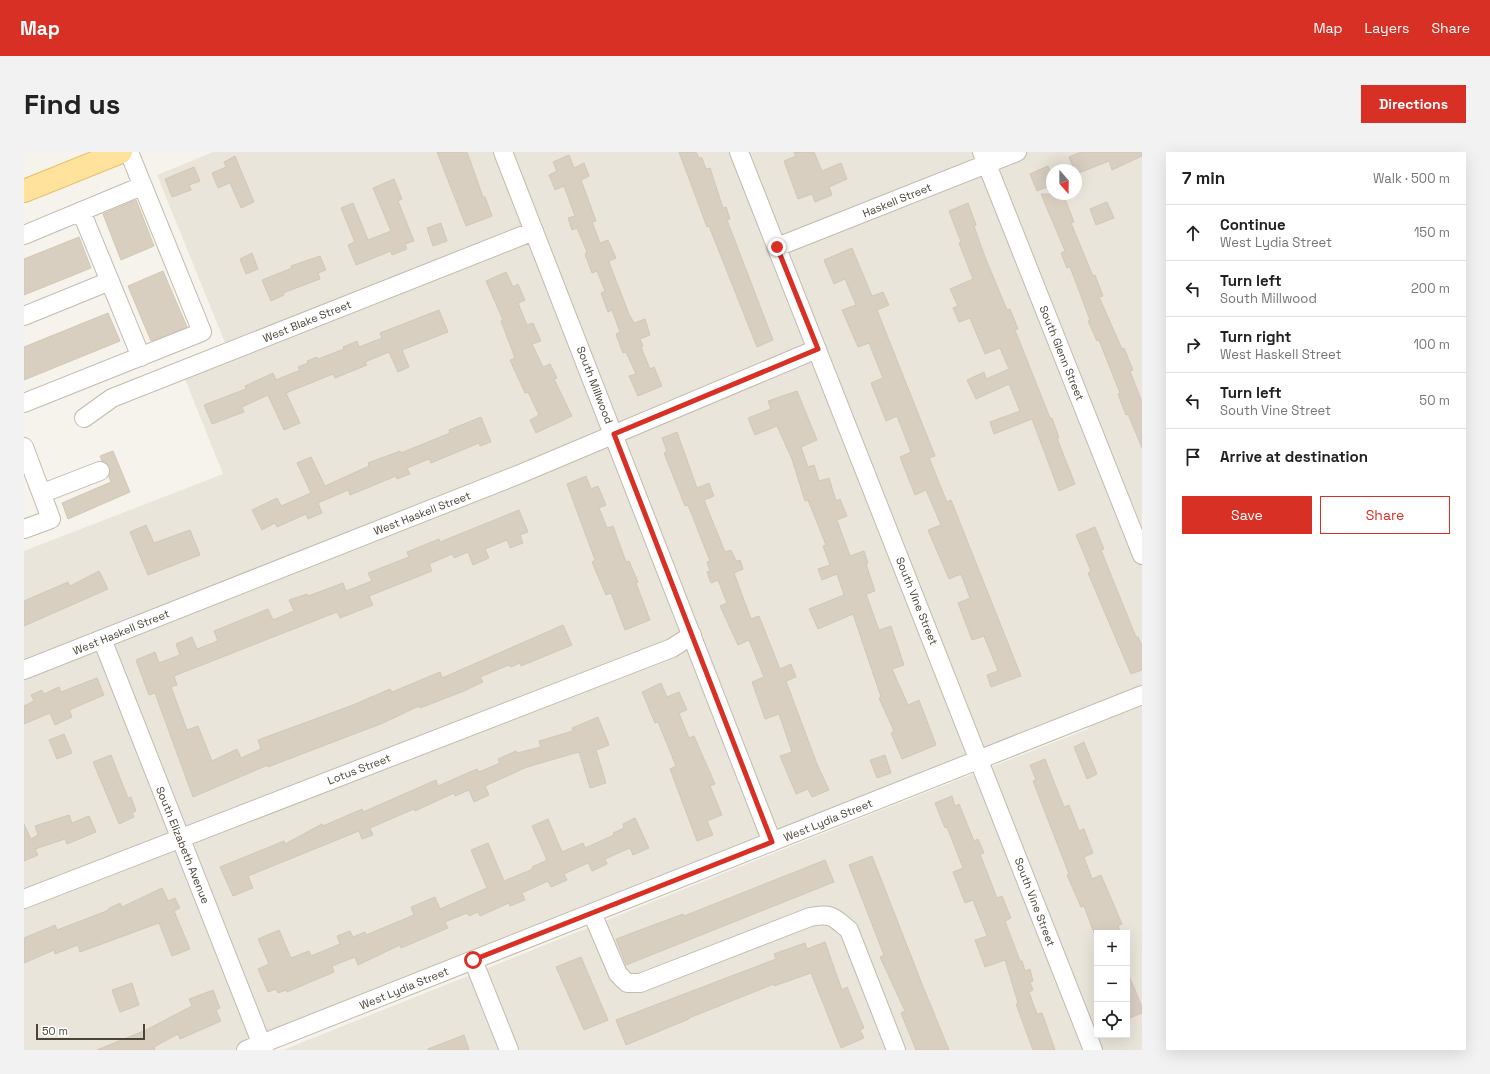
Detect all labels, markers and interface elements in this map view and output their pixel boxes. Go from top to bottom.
text: Map [20,16,60,41]
text: Map [1313,19,1343,37]
text: Layers [1365,19,1409,37]
text: Share [1431,19,1470,37]
button: Directions [1361,85,1466,123]
text: Find us [24,86,121,122]
north arrow [1046,164,1082,200]
text: 7 min [1182,167,1225,189]
text: Walk · 500 m [1373,170,1450,187]
street label: Haskell Street [860,180,934,220]
text: Continue [1220,215,1286,234]
icon: ahead [1182,222,1204,244]
text: 150 m [1414,224,1450,241]
text: West Lydia Street [1220,234,1332,251]
route end [768,238,786,256]
text: Turn left [1220,271,1282,290]
icon: left [1182,278,1204,300]
text: 200 m [1411,280,1450,297]
text: South Millwood [1220,290,1317,307]
street label: West Blake Street [261,297,353,345]
street label: South Glenn Street [1037,303,1087,403]
text: Turn right [1220,327,1291,346]
icon: right [1182,334,1204,356]
text: 100 m [1413,336,1450,353]
street label: South Millwood [574,344,616,426]
text: West Haskell Street [1220,346,1342,363]
text: Turn left [1220,383,1282,402]
icon: left [1182,390,1204,412]
text: 50 m [1419,392,1450,409]
text: South Vine Street [1220,402,1331,419]
icon: arrive [1182,446,1204,468]
text: Arrive at destination [1220,447,1368,466]
street label: West Haskell Street [371,488,473,538]
button: Save [1182,496,1312,534]
button: Share [1320,496,1450,534]
street label: South Vine Street [893,555,941,647]
street label: West Haskell Street [71,606,171,658]
street label: Lotus Street [325,751,393,787]
street label: South Elizabeth Avenue [153,784,213,906]
street label: West Lydia Street [781,796,875,844]
street label: South Vine Street [1012,856,1058,948]
map controls [1094,930,1130,1038]
button: + [1094,930,1130,966]
route start [464,951,482,969]
street label: West Lydia Street [357,964,451,1012]
button: − [1094,966,1130,1002]
button: locate [1094,1002,1130,1038]
scale bar [36,1022,145,1041]
text: 50 m [42,1024,68,1038]

